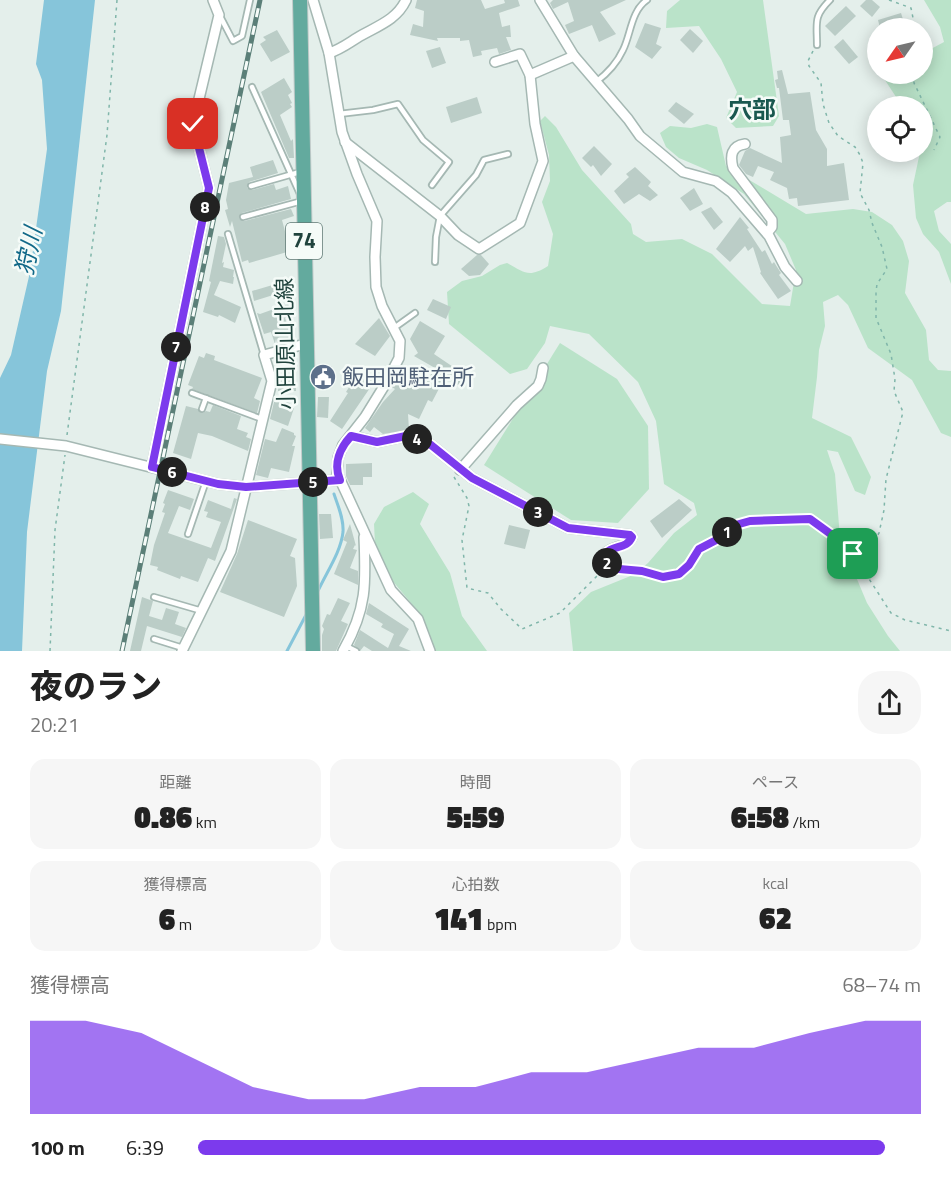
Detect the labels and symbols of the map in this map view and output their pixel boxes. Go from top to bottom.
north arrow [867,18,933,84]
district label: 穴部 [728,91,776,127]
pin [167,98,218,149]
pin: 8 [190,192,220,222]
water label: 狩川 [5,221,51,278]
road number: 74 [286,223,322,259]
street label: 小田原山北線 [267,278,303,410]
pin: 7 [161,332,191,362]
place label: 飯田岡駐在所 [342,360,474,394]
public building icon: 飯田岡駐在所 [308,362,338,392]
pin: 4 [402,424,432,454]
pin: 6 [157,457,187,487]
pin: 5 [298,467,328,497]
pin: 3 [523,497,553,527]
pin: 1 [712,517,742,547]
pin [827,528,878,579]
pin: 2 [592,548,622,578]

